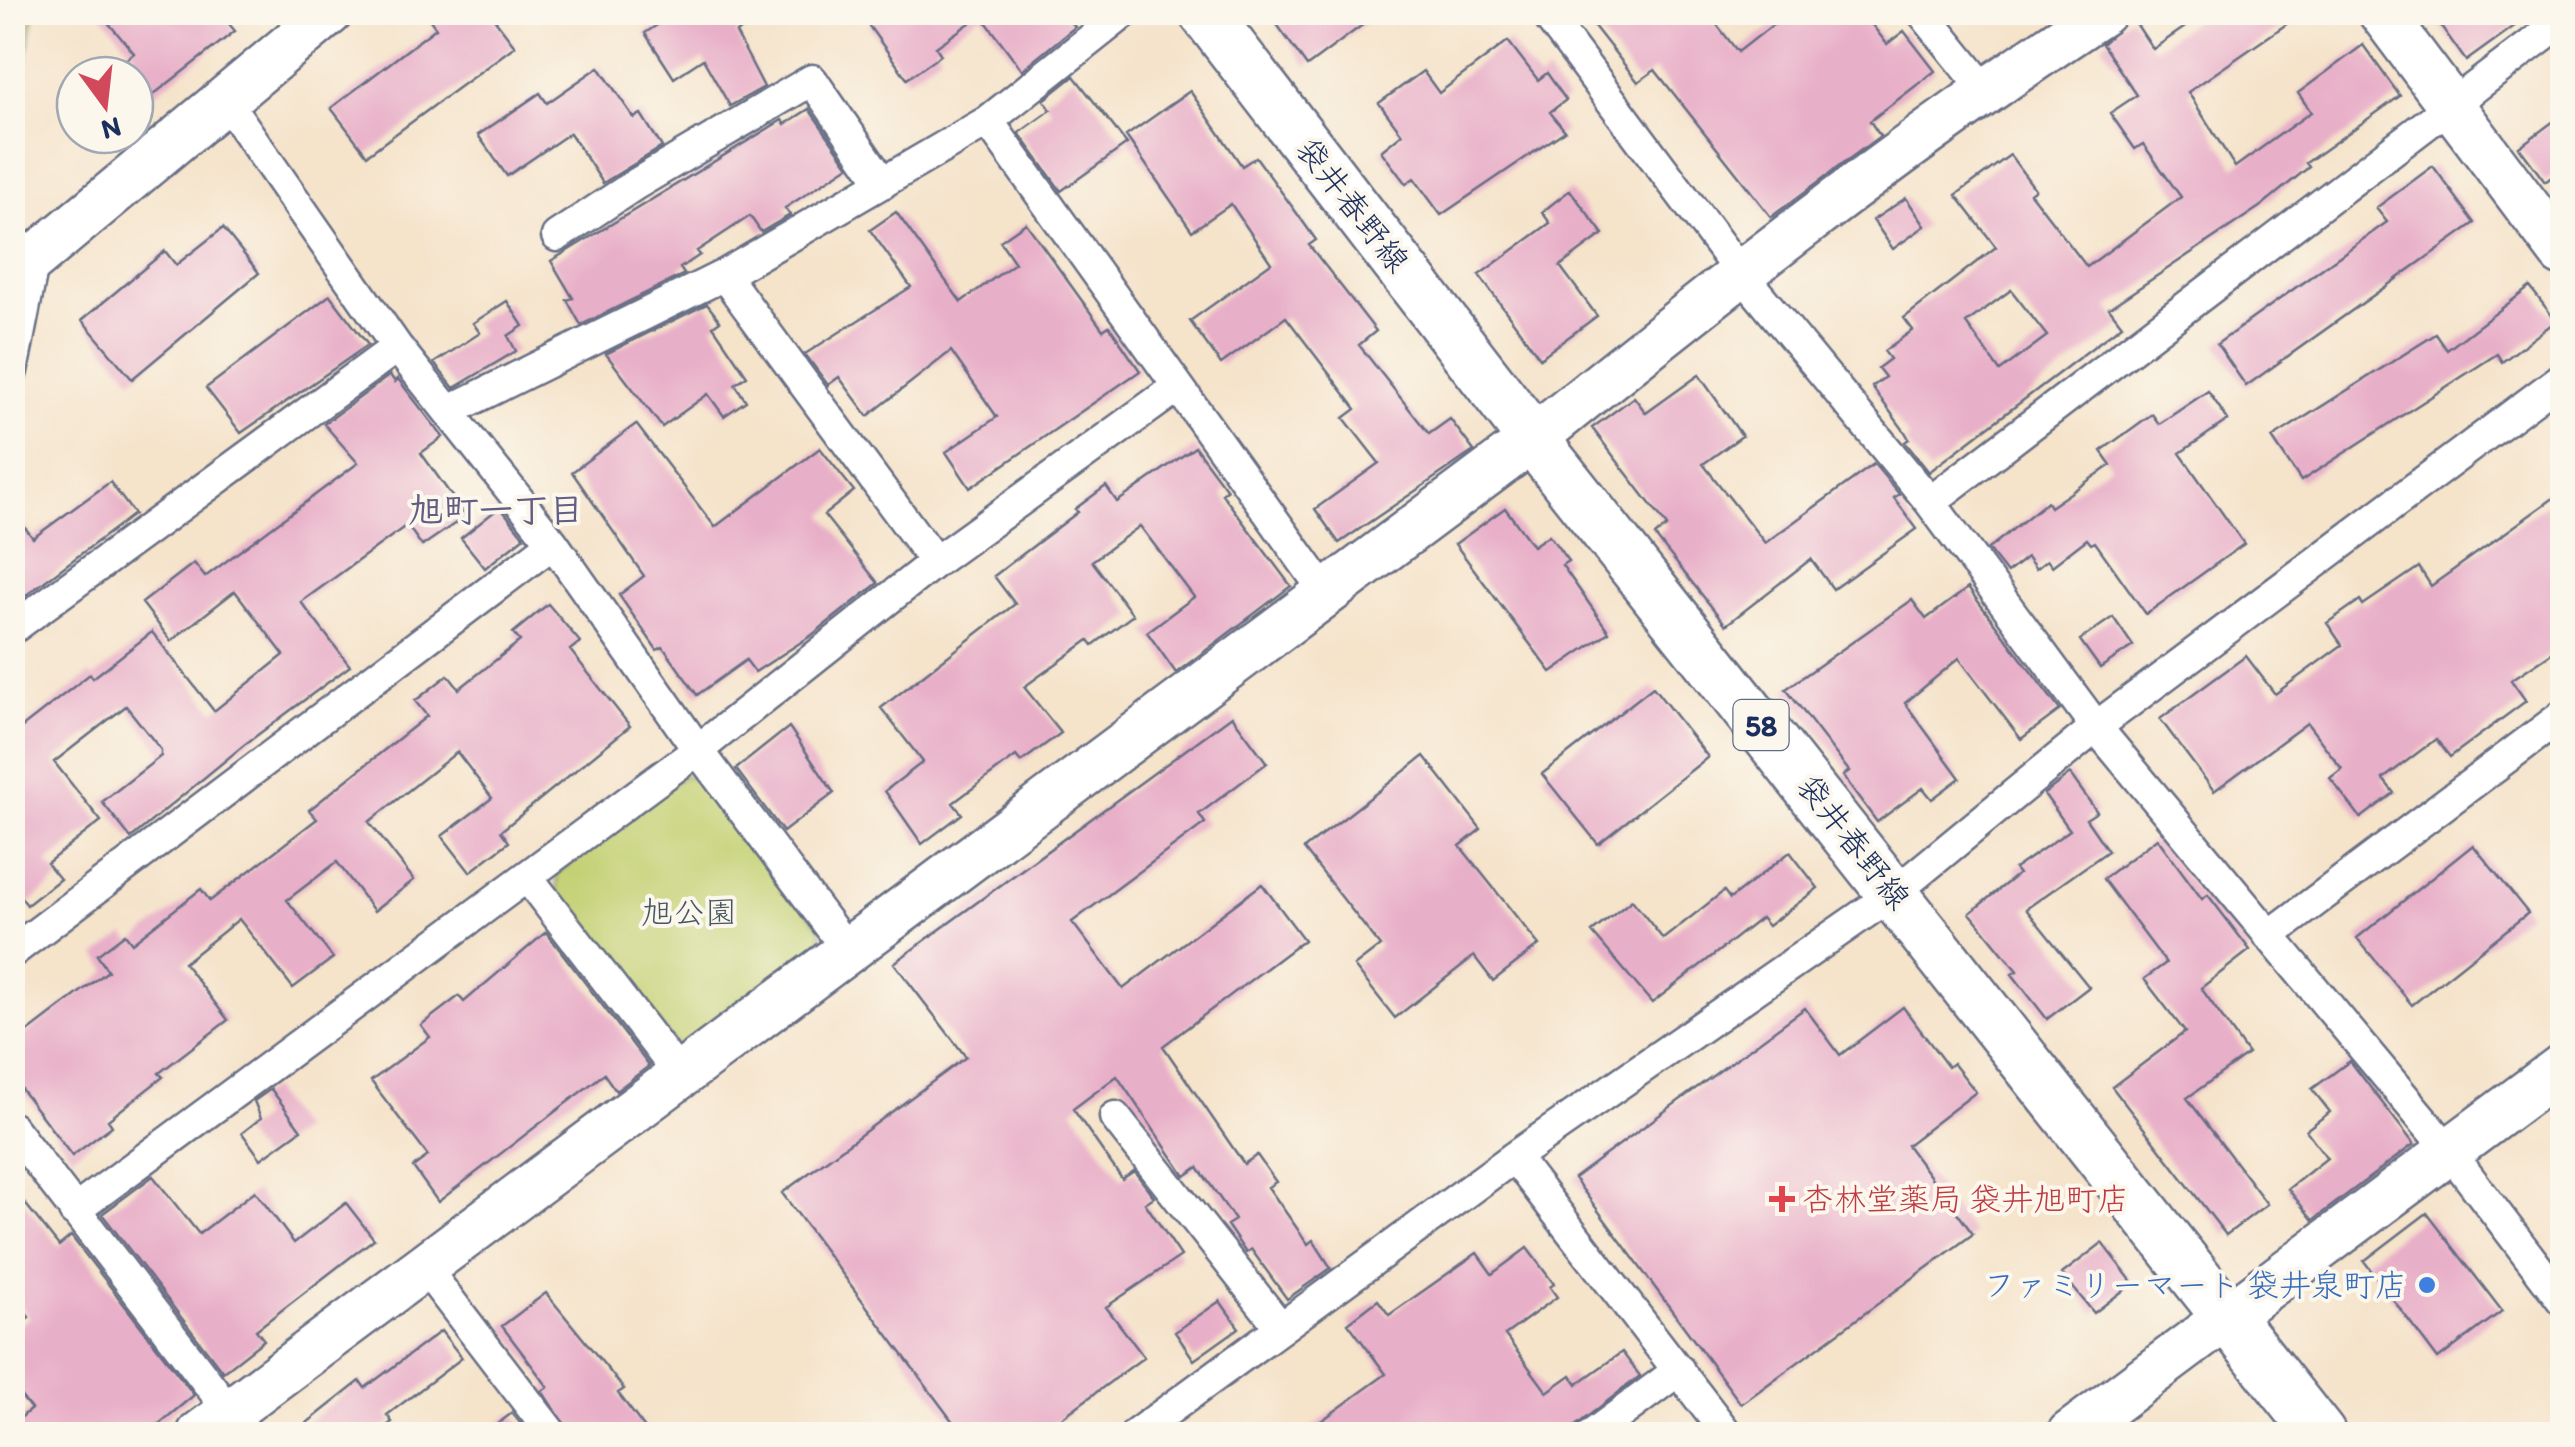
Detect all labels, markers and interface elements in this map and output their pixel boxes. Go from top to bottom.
north arrow [55,55,155,155]
text: N [98,110,125,148]
street label: 袋井春野線 [1289,130,1417,280]
district label: 旭町一丁目 [408,489,584,531]
road number: 58 [1734,700,1788,750]
street label: 袋井春野線 [1790,767,1918,917]
park label: 旭公園 [641,893,737,931]
place label: 杏林堂薬局 袋井旭町店 [1802,1180,2129,1218]
marker: 杏林堂薬局 袋井旭町店 [1771,1188,1793,1210]
place label: ファミリーマート 袋井泉町店 [1983,1266,2407,1304]
marker: ファミリーマート 袋井泉町店 [2416,1274,2438,1296]

